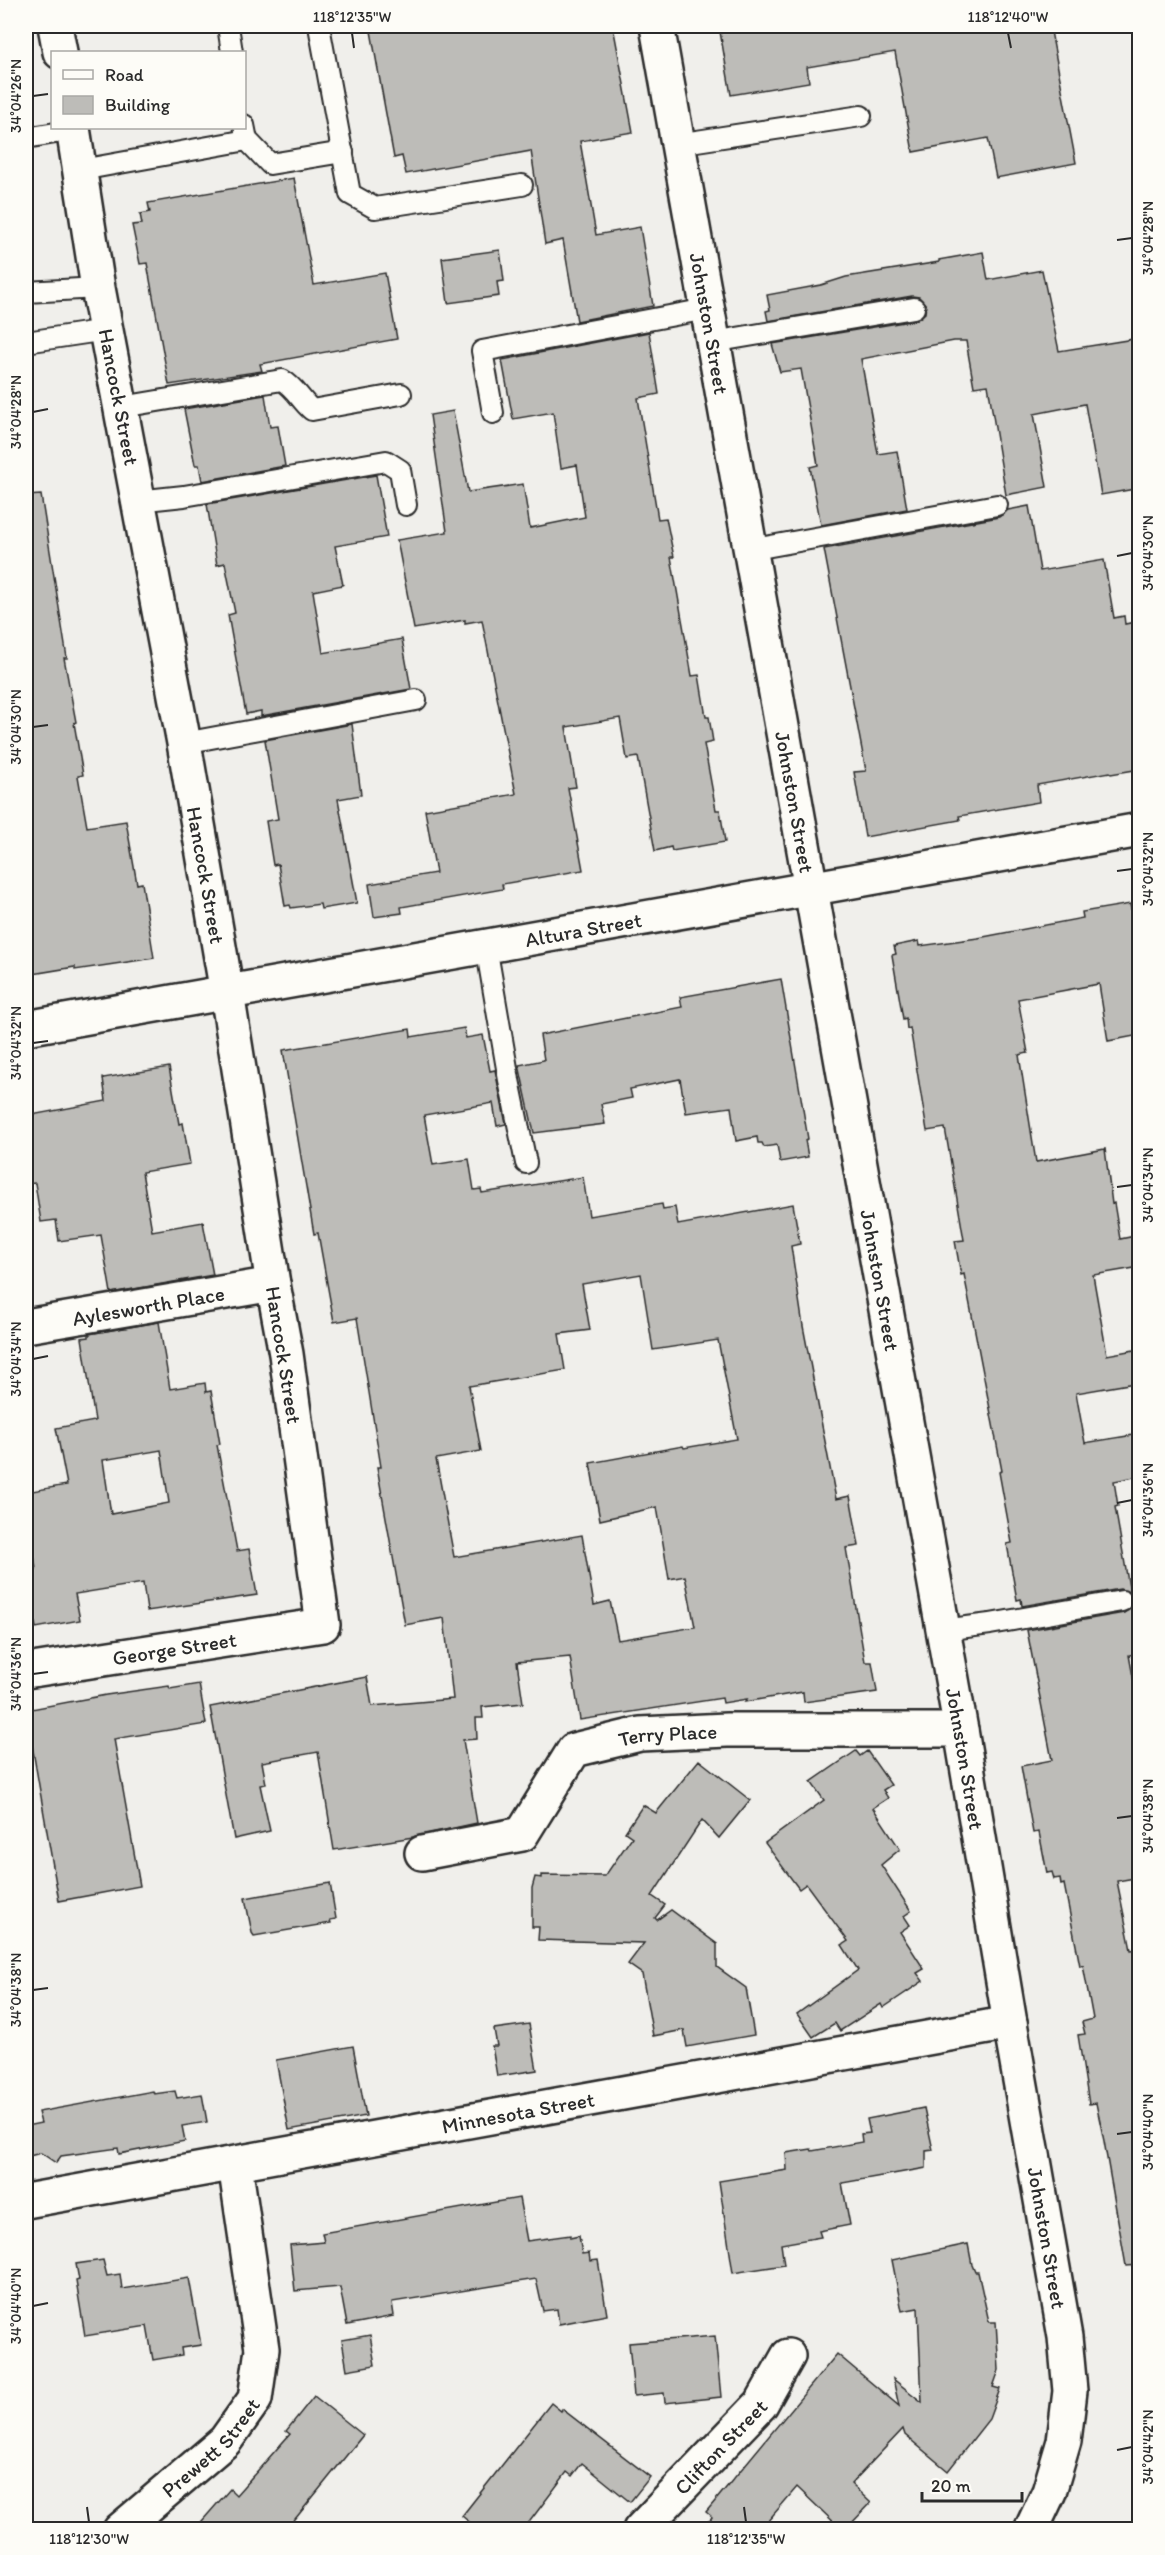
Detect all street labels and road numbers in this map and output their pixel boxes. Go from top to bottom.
street label: Johnston Street [685,251,735,396]
street label: Hancock Street [93,326,145,468]
street label: Johnston Street [771,729,820,875]
street label: Hancock Street [182,804,230,946]
street label: Altura Street [523,906,644,952]
street label: Johnston Street [856,1208,906,1353]
street label: Aylesworth Place [70,1280,226,1330]
street label: Hancock Street [261,1284,307,1426]
street label: George Street [111,1626,238,1670]
street label: Johnston Street [941,1686,990,1832]
street label: Terry Place [616,1718,718,1751]
street label: Minnesota Street [440,2086,596,2138]
street label: Johnston Street [1023,2165,1072,2311]
street label: Prewett Street [156,2392,265,2502]
street label: Clifton Street [669,2393,772,2499]

